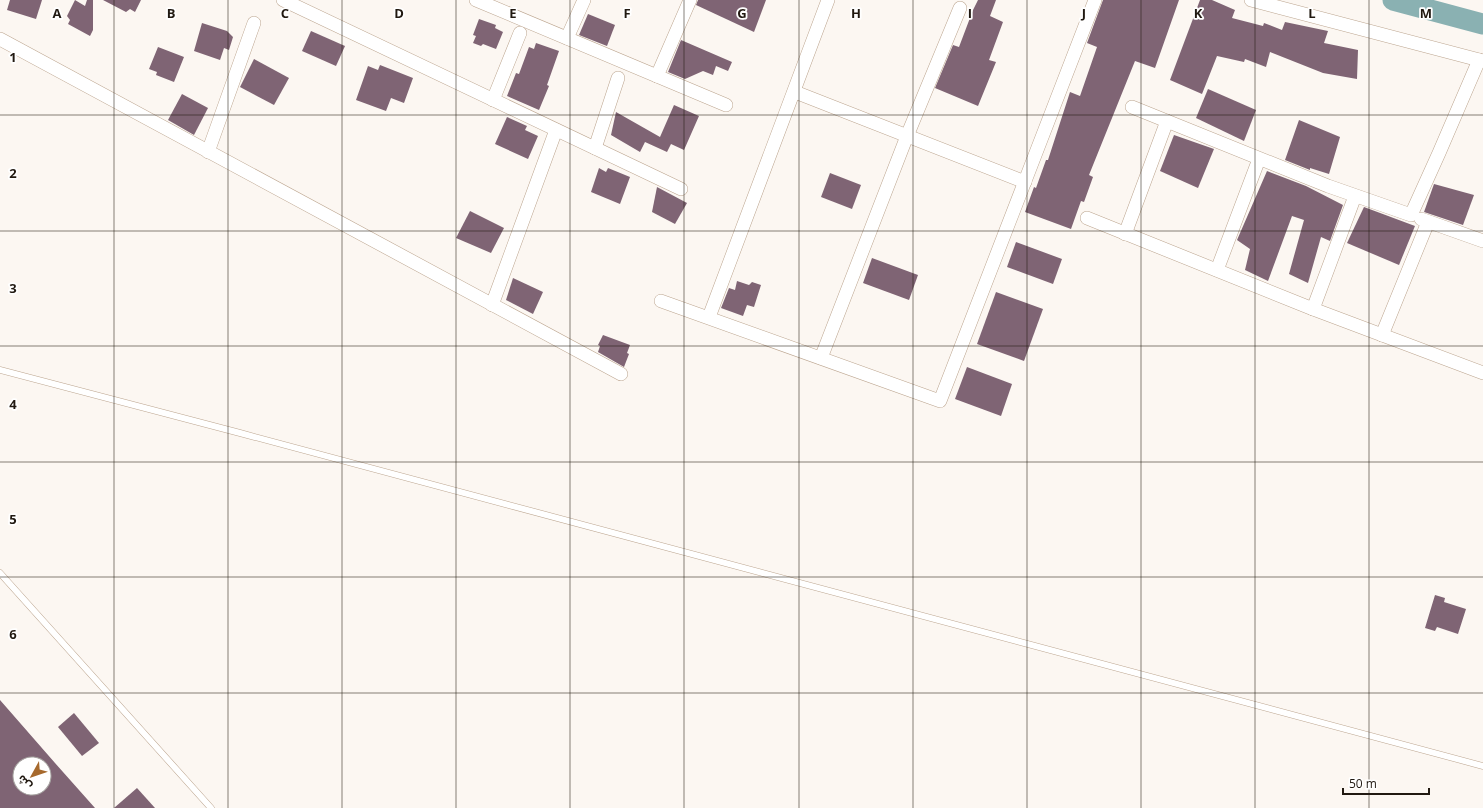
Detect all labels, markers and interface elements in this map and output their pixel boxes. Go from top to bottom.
text: A [53,4,62,22]
text: B [167,4,176,22]
text: C [281,4,289,22]
text: D [394,4,404,22]
text: E [509,4,517,22]
text: F [623,4,631,22]
text: G [737,4,747,22]
text: H [851,4,861,22]
text: I [968,4,972,22]
text: J [1081,4,1086,22]
text: K [1194,4,1203,22]
text: L [1308,4,1316,22]
text: M [1420,4,1432,22]
text: 1 [9,48,17,66]
text: 2 [9,164,17,182]
text: 3 [9,279,17,297]
text: 4 [9,395,17,413]
text: 5 [9,510,17,528]
text: 6 [9,625,17,643]
north arrow [12,756,52,796]
scale bar [1343,770,1429,796]
text: ش [13,772,35,793]
text: 50 m [1349,775,1377,792]

